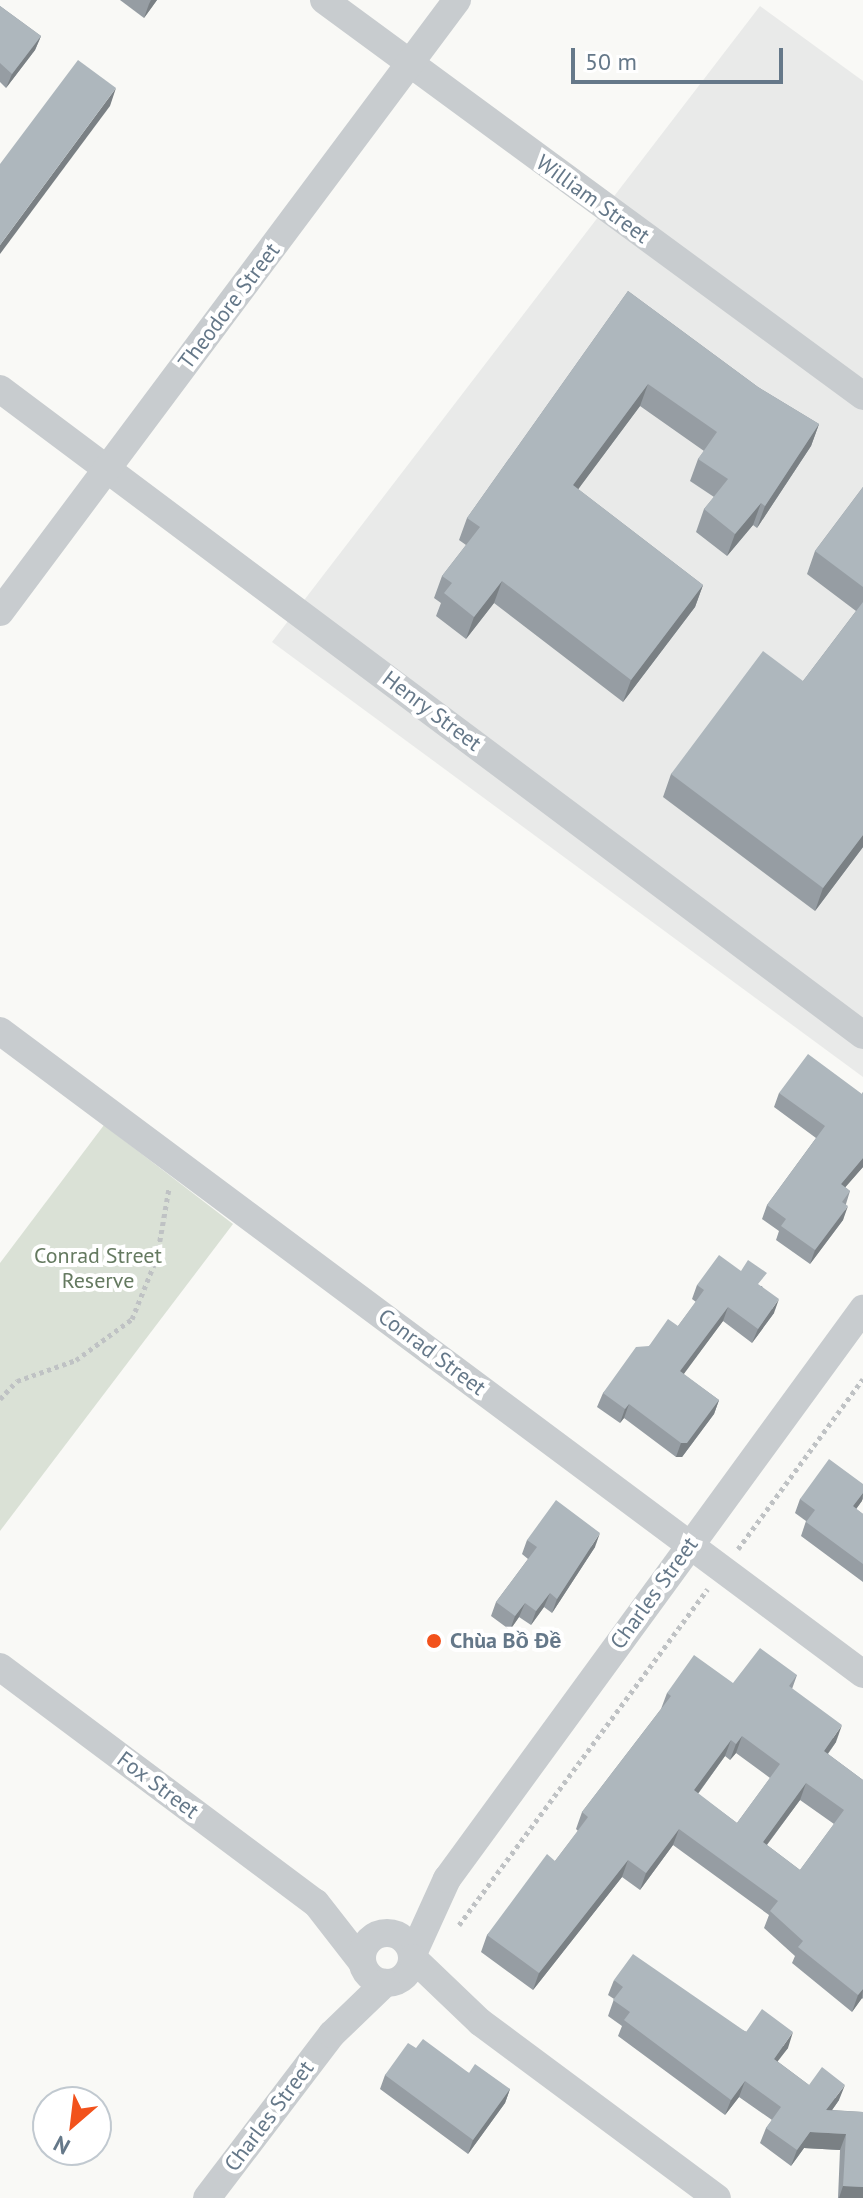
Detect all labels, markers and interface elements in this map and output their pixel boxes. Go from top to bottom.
scale bar [575,32,787,82]
text: 50 m [585,46,637,77]
street label: William Street [531,149,655,249]
street label: Theodore Street [173,238,285,374]
street label: Henry Street [377,665,487,757]
park label: Conrad Street Reserve [34,1242,162,1294]
street label: Conrad Street [373,1303,491,1401]
street label: Charles Street [605,1532,703,1654]
place label: Chùa Bồ Đề [450,1628,562,1654]
marker: Chùa Bồ Đề [425,1632,443,1650]
street label: Fox Street [112,1746,204,1824]
street label: Charles Street [219,2055,319,2177]
north arrow [32,2086,112,2166]
text: N [49,2130,75,2161]

